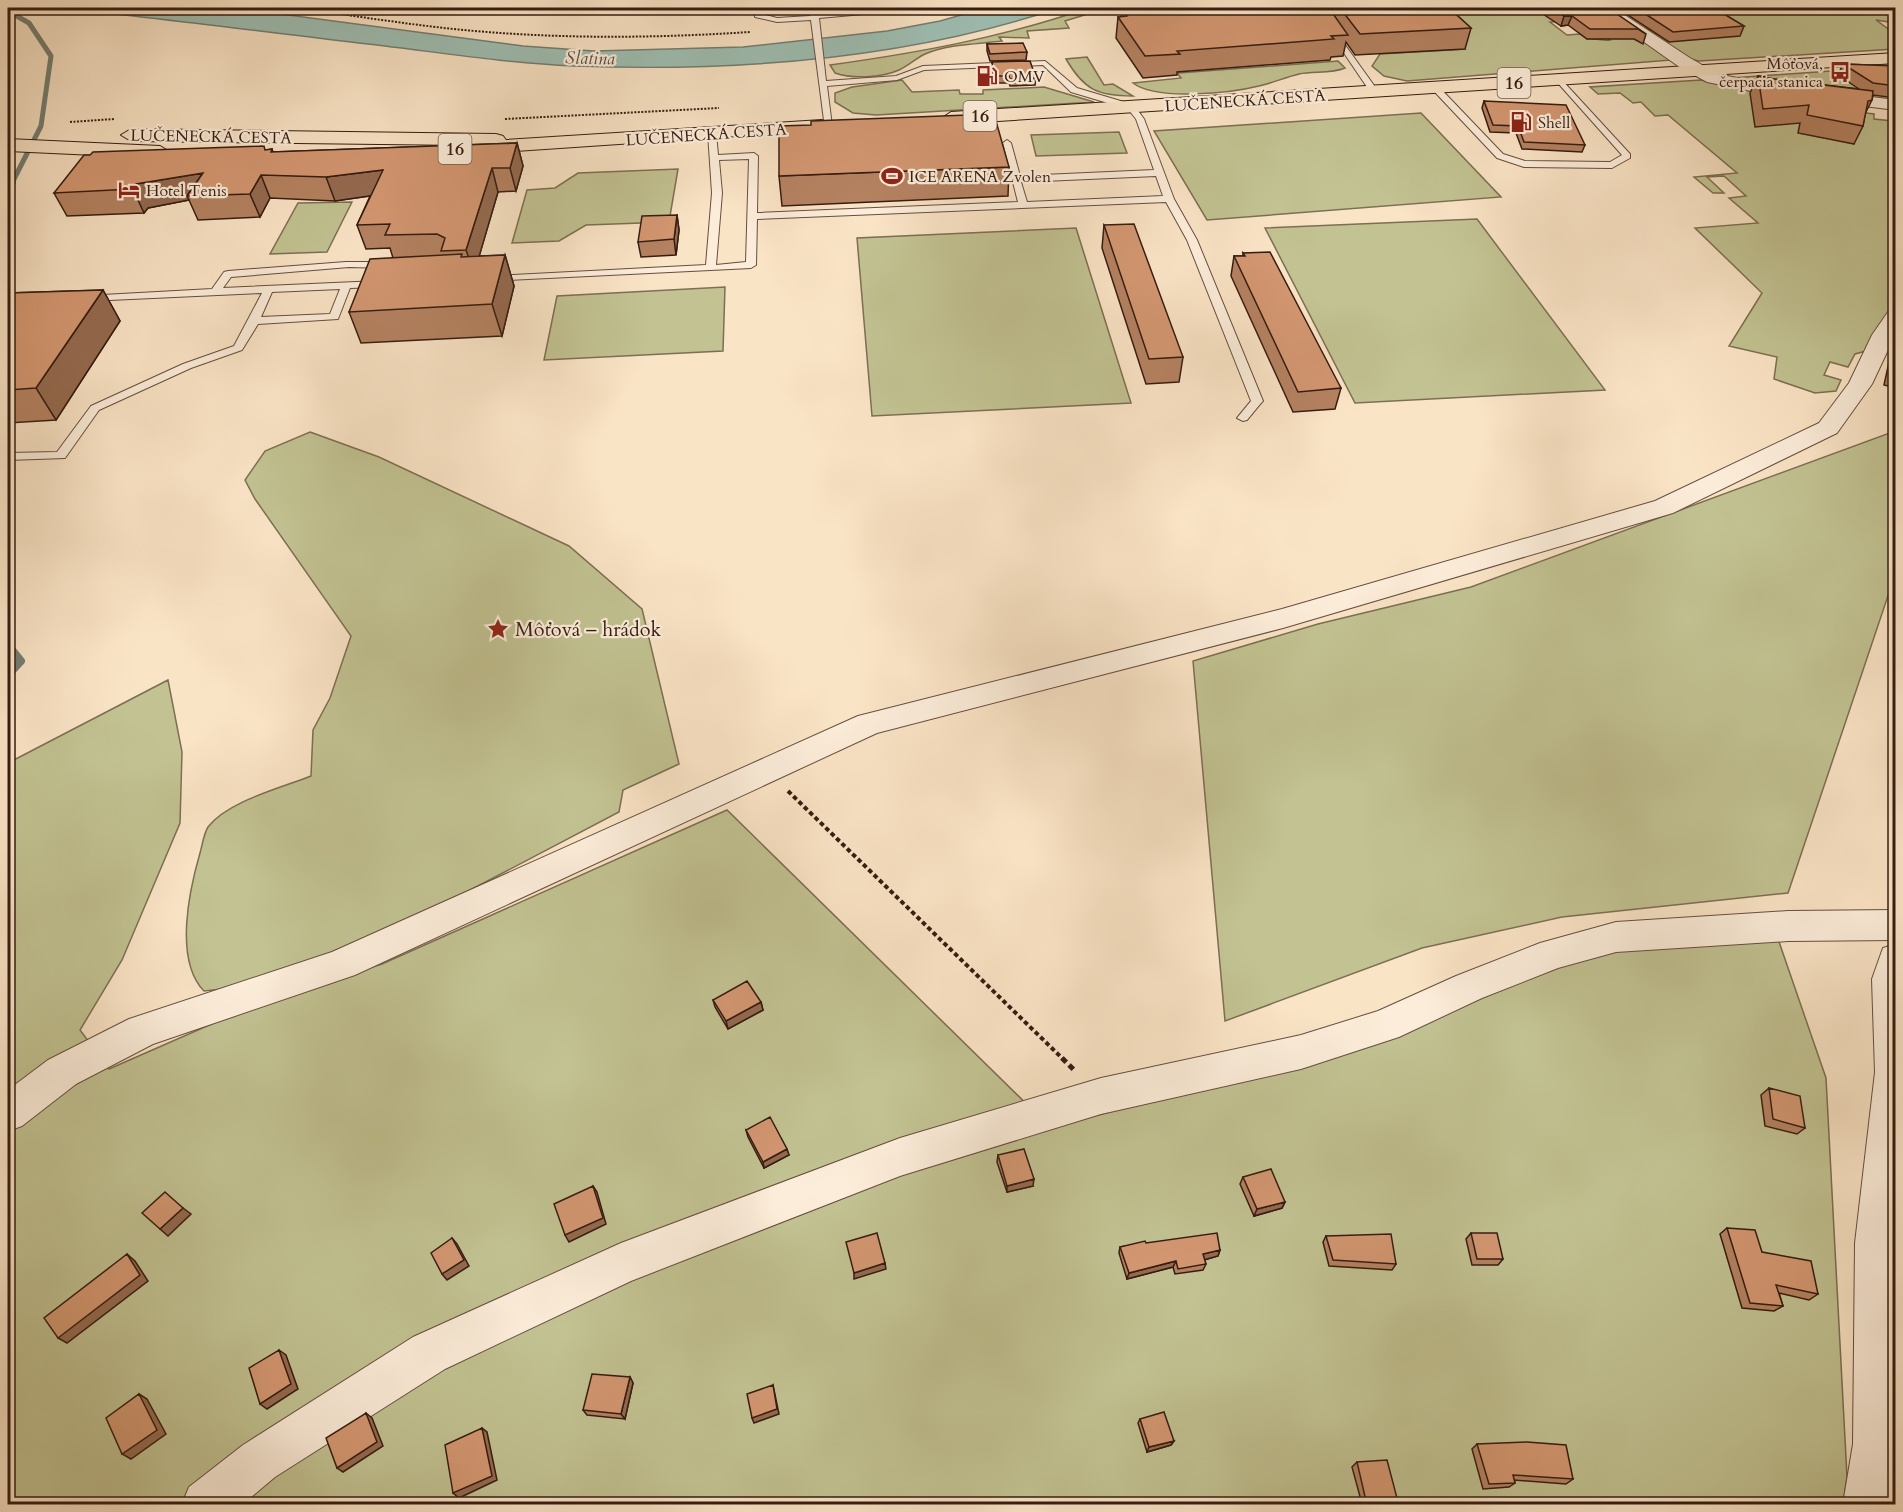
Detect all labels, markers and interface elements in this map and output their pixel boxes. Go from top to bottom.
water label: Slatina [565,46,615,71]
place label: Môťová, čerpacia stanica [1719,53,1823,93]
bus stop icon: Môťová, čerpacia stanica [1828,60,1852,84]
fuel station icon: OMV [975,64,999,88]
place label: OMV [1004,66,1045,88]
road number: 16 [1498,68,1530,98]
street label: LUČENECKÁ CESTA [1164,84,1327,118]
road number: 16 [964,101,996,131]
fuel station icon: Shell [1509,110,1533,134]
place label: Shell [1538,112,1570,134]
street label: LUČENECKÁ CESTA [625,118,788,152]
street label: LUČENECKÁ CESTA [130,125,292,149]
road number: 16 [438,134,472,164]
sports icon: ICE ARENA Zvolen [880,164,904,188]
place label: ICE ARENA Zvolen [909,166,1051,188]
hotel icon: Hotel Tenis [117,178,141,202]
place label: Hotel Tenis [146,180,227,202]
place label: Môťová – hrádok [515,616,662,643]
place icon: Môťová – hrádok [486,617,510,641]

